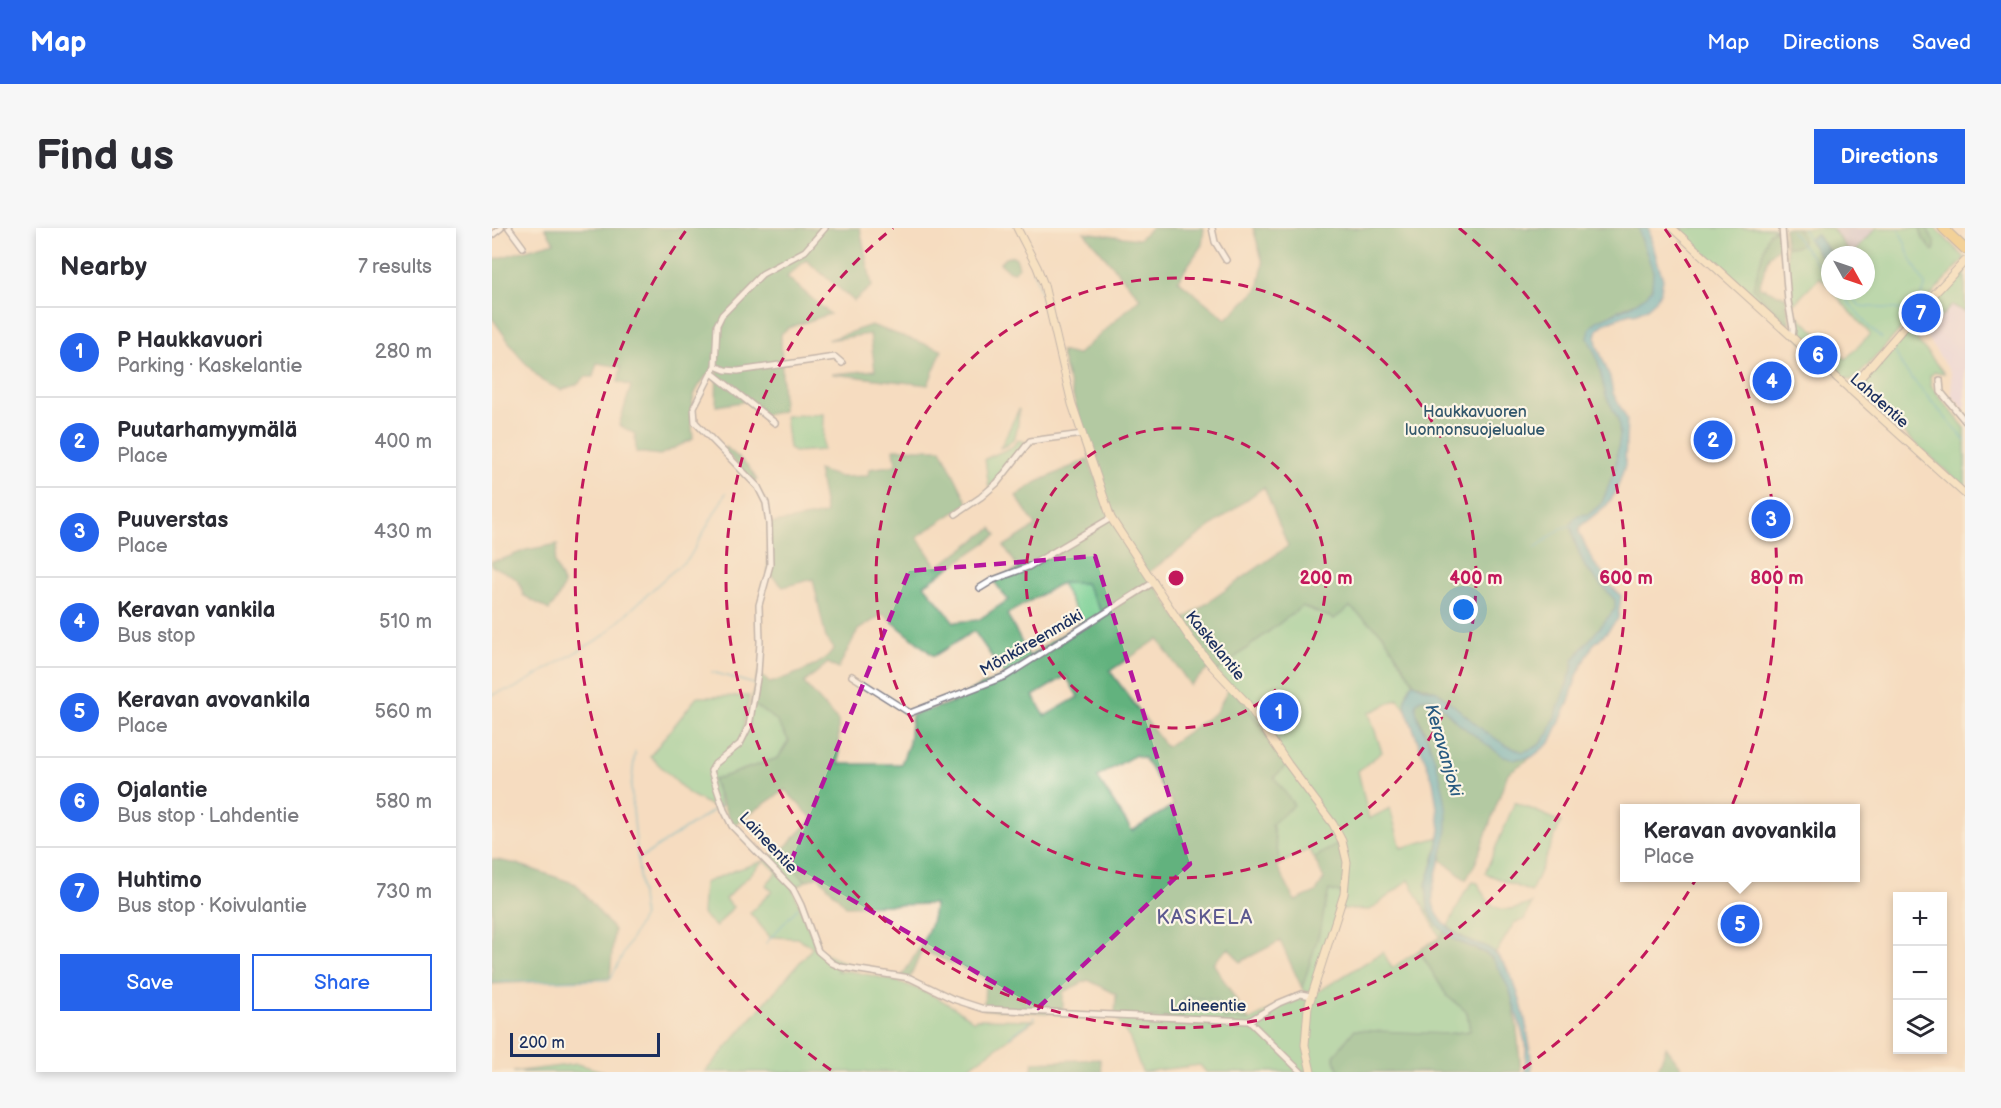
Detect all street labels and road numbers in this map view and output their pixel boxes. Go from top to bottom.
street label: Lahdentie [1846,370,1913,433]
street label: Mönkäreenmäki [977,606,1087,680]
street label: Kaskelantie [1181,607,1249,685]
street label: Laineentie [735,808,801,878]
street label: Laineentie [1170,997,1247,1016]

